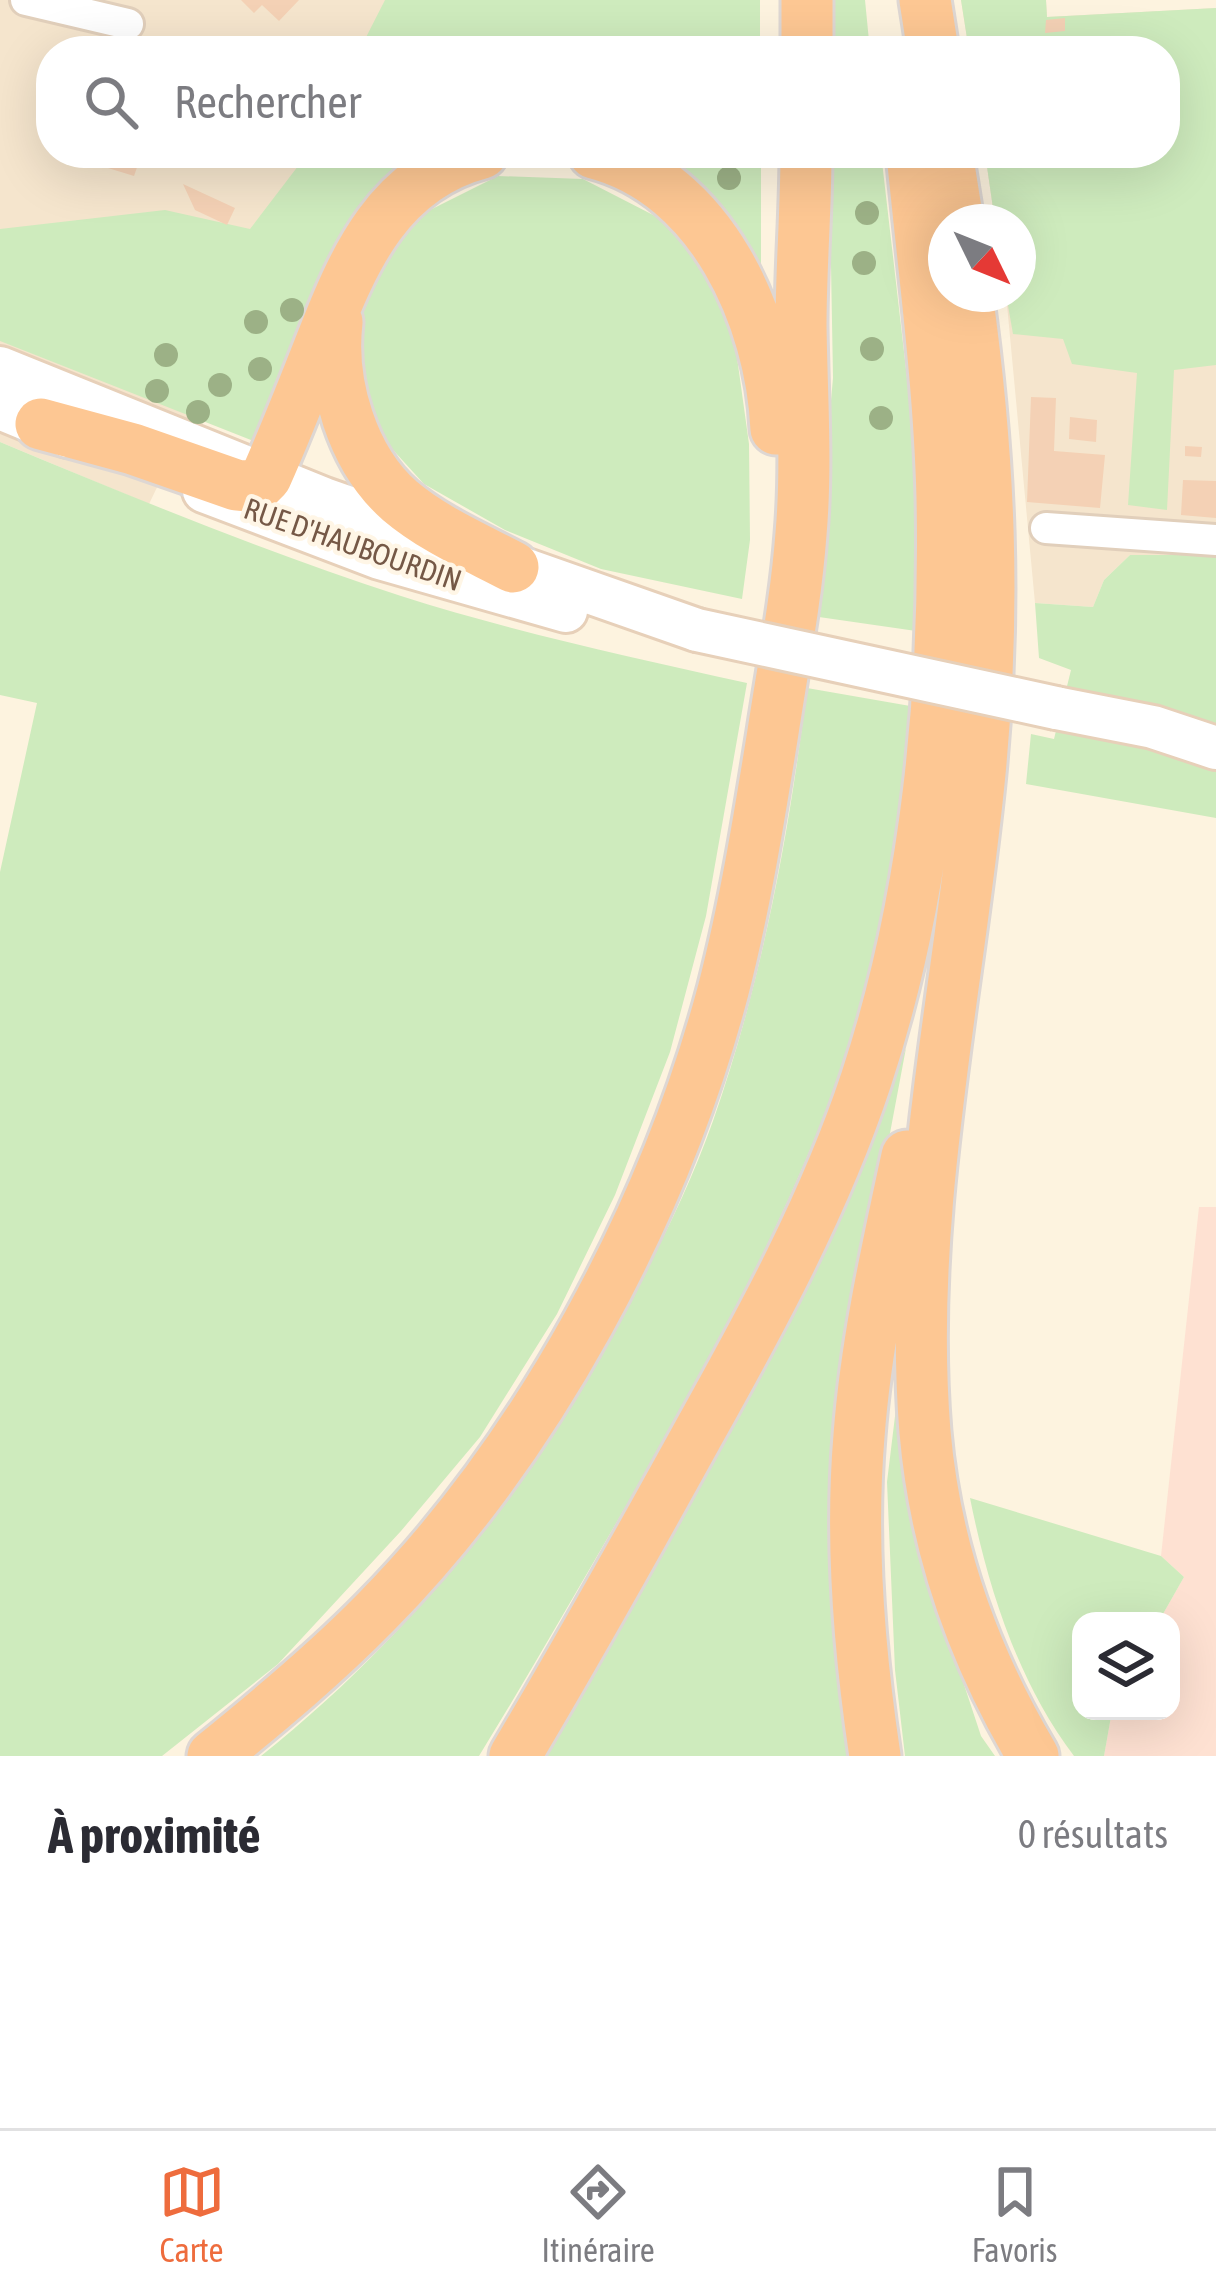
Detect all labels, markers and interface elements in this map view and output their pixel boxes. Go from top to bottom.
search box [36,36,1180,168]
icon: search [78,69,144,135]
text: Rechercher [174,76,361,128]
north arrow [928,204,1036,312]
street label: RUE D'HAUBOURDIN [240,491,466,597]
map controls [1072,1612,1180,1720]
button: layers [1072,1612,1180,1720]
text: À proximité [48,1805,261,1864]
text: 0 résultats [1018,1812,1168,1856]
tab: Carte [159,2159,225,2269]
tab: Itinéraire [542,2159,655,2269]
tab: Favoris [972,2159,1057,2269]

